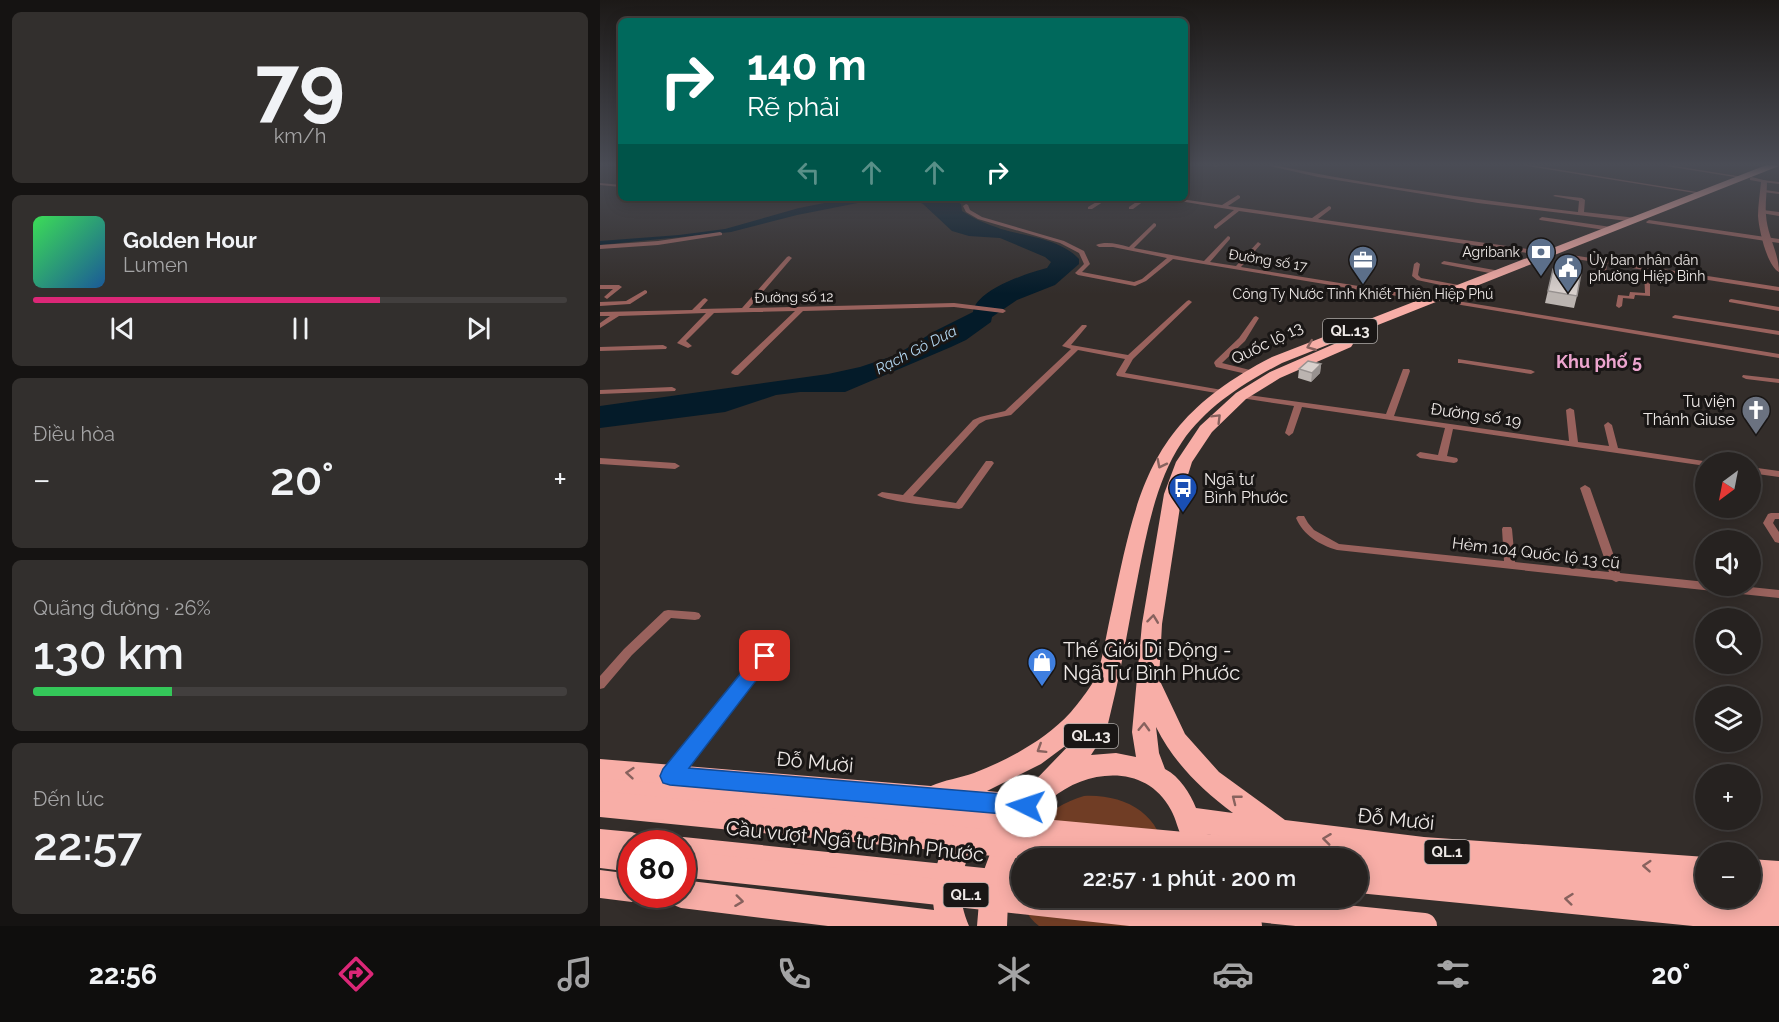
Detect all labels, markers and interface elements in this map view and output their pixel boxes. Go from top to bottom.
text: 79 [255,39,345,130]
text: 140 m [747,41,867,90]
icon: right [648,42,726,120]
text: Rẽ phải [747,91,840,122]
text: km/h [274,124,326,148]
icon: left [792,156,825,189]
icon: ahead [855,156,888,189]
icon: ahead [918,156,951,189]
icon: right [981,156,1014,189]
text: Golden Hour [123,227,257,253]
bank icon: Agribank [1525,236,1557,278]
office icon: Công Ty Nước Tinh Khiết Thiên Hiệp Phú [1347,244,1379,286]
place label: Agribank [1462,244,1521,260]
street label: Đường số 17 [1228,246,1309,274]
place label: Ủy ban nhân dân phường Hiệp Bình [1589,251,1705,284]
public building icon: Ủy ban nhân dân phường Hiệp Bình [1552,252,1584,294]
text: Lumen [123,253,188,277]
place label: Công Ty Nước Tinh Khiết Thiên Hiệp Phú [1233,286,1493,302]
street label: Đường số 12 [754,288,834,306]
icon: previous [106,312,139,345]
icon: pause [284,312,317,345]
icon: next [462,312,495,345]
street label: Quốc lộ 13 [1228,318,1306,368]
road number: QL.13 [1323,319,1377,343]
water label: Rạch Gò Dưa [872,322,960,378]
one-way arrow [1306,339,1317,351]
district label: Khu phố 5 [1556,351,1642,372]
place label: Tu viện Thánh Giuse [1643,392,1735,429]
church icon: Tu viện Thánh Giuse [1740,394,1772,436]
street label: Đường số 19 [1429,399,1523,431]
one-way arrow [1209,415,1220,426]
text: Điều hòa [33,422,115,446]
north arrow [1695,452,1761,518]
map controls [1695,452,1761,908]
text: 20° [270,453,334,506]
one-way arrow [1157,457,1169,468]
text: − [33,460,51,499]
text: + [553,460,567,499]
place label: Ngã tư Bình Phước [1204,470,1288,507]
bus stop icon: Ngã tư Bình Phước [1167,472,1199,514]
button: sound [1695,530,1761,596]
street label: Hẻm 104 Quốc lộ 13 cũ [1451,533,1621,573]
text: Quãng đường · 26% [33,596,211,620]
button: search [1695,608,1761,674]
one-way arrow [1146,615,1158,624]
text: 130 km [33,627,184,680]
pin [739,630,790,681]
place label: Thế Giới Di Động - Ngã Tư Bình Phước [1063,638,1240,685]
icon: arrive [748,639,781,672]
shop icon: Thế Giới Di Động - Ngã Tư Bình Phước [1026,646,1058,688]
button: layers [1695,686,1761,752]
one-way arrow [1138,723,1151,732]
road number: QL.13 [1064,724,1118,748]
one-way arrow [1037,742,1047,754]
street label: Đỗ Mười [776,747,854,777]
button: + [1695,764,1761,830]
one-way arrow [626,767,635,780]
position arrow [994,774,1058,838]
text: Đến lúc [33,787,104,811]
one-way arrow [1231,796,1242,807]
street label: Đỗ Mười [1356,803,1436,835]
street label: Cầu vượt Ngã tư Bình Phước [725,815,985,867]
text: 22:57 [33,818,142,871]
speed limit sign: 80 [618,830,696,908]
one-way arrow [1323,833,1332,845]
road number: QL.1 [1424,840,1470,864]
button: − [1695,842,1761,908]
one-way arrow [1643,860,1652,873]
text: 22:57 · 1 phút · 200 m [1083,865,1296,891]
road number: QL.1 [944,883,988,907]
one-way arrow [1564,893,1573,906]
one-way arrow [734,895,743,907]
icon: directions [335,953,377,995]
icon: music [554,953,596,995]
icon: phone [773,953,815,995]
icon: climate [993,953,1035,995]
icon: car [1212,953,1254,995]
icon: filters [1432,953,1474,995]
text: 22:56 [89,959,157,990]
text: 20° [1651,959,1690,990]

